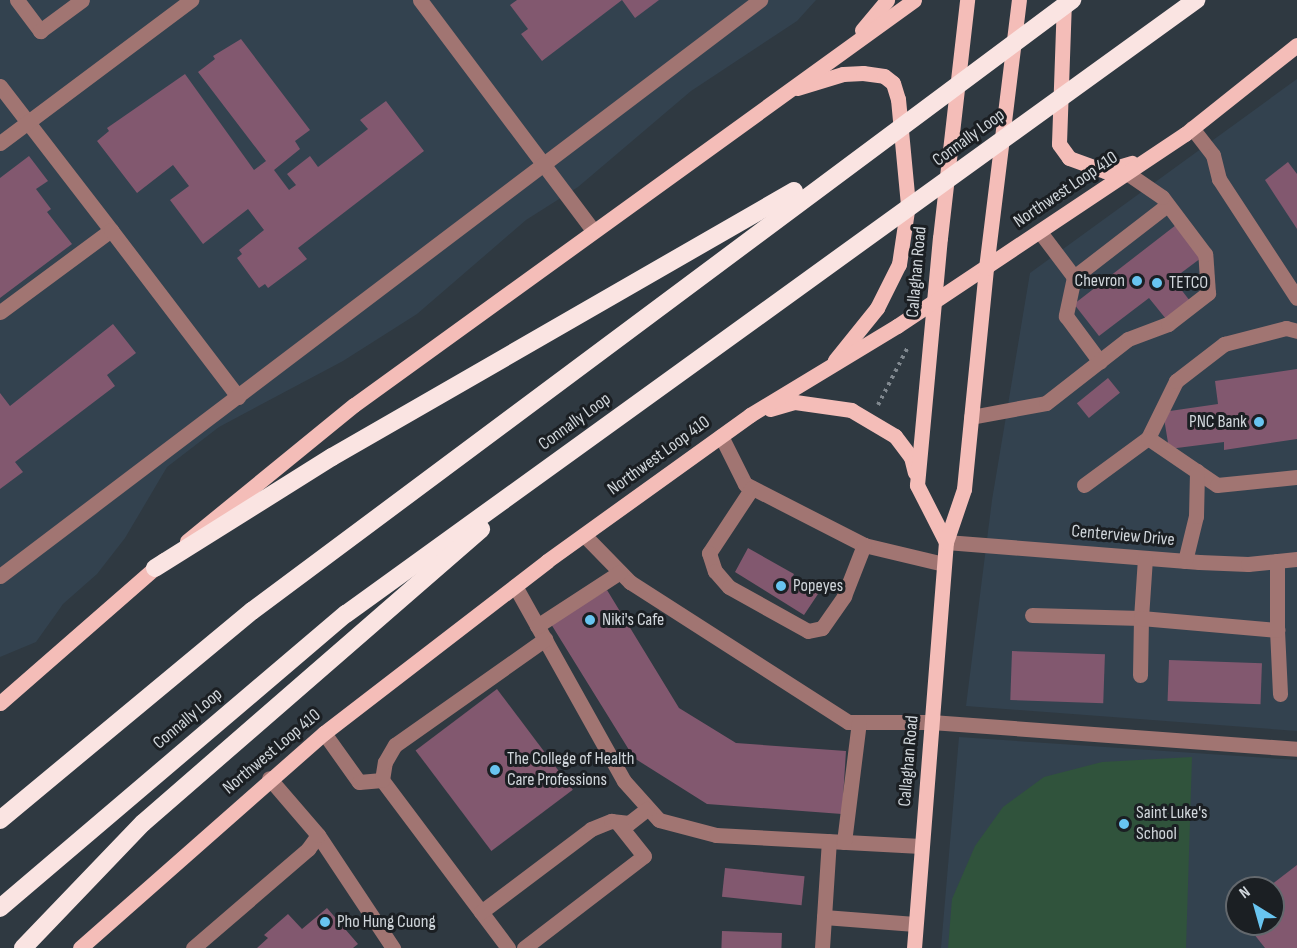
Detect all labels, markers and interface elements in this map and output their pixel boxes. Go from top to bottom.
street label: Connally Loop [929,105,1009,171]
street label: Northwest Loop 410 [1010,147,1122,233]
street label: Callaghan Road [902,226,932,318]
place label: Chevron [1074,270,1125,292]
place label: TETCO [1169,272,1208,294]
marker: Chevron [1130,274,1144,288]
marker: TETCO [1150,276,1164,290]
street label: Connally Loop [535,389,615,455]
place label: PNC Bank [1189,411,1247,433]
street label: Northwest Loop 410 [604,412,714,500]
marker: PNC Bank [1252,415,1266,429]
street label: Centerview Drive [1071,521,1175,551]
place label: Popeyes [793,575,843,597]
marker: Popeyes [774,579,788,593]
place label: Niki's Cafe [602,609,664,631]
marker: Niki's Cafe [583,613,597,627]
street label: Connally Loop [149,684,227,754]
street label: Northwest Loop 410 [219,705,325,799]
street label: Callaghan Road [894,715,924,807]
place label: The College of Health Care Professions [507,749,634,792]
marker: The College of Health Care Professions [488,763,502,777]
place label: Saint Luke's School [1136,803,1207,846]
marker: Saint Luke's School [1117,817,1131,831]
north arrow [1225,876,1285,936]
text: N [1236,883,1254,903]
place label: Pho Hung Cuong [337,911,436,933]
marker: Pho Hung Cuong [318,915,332,929]

